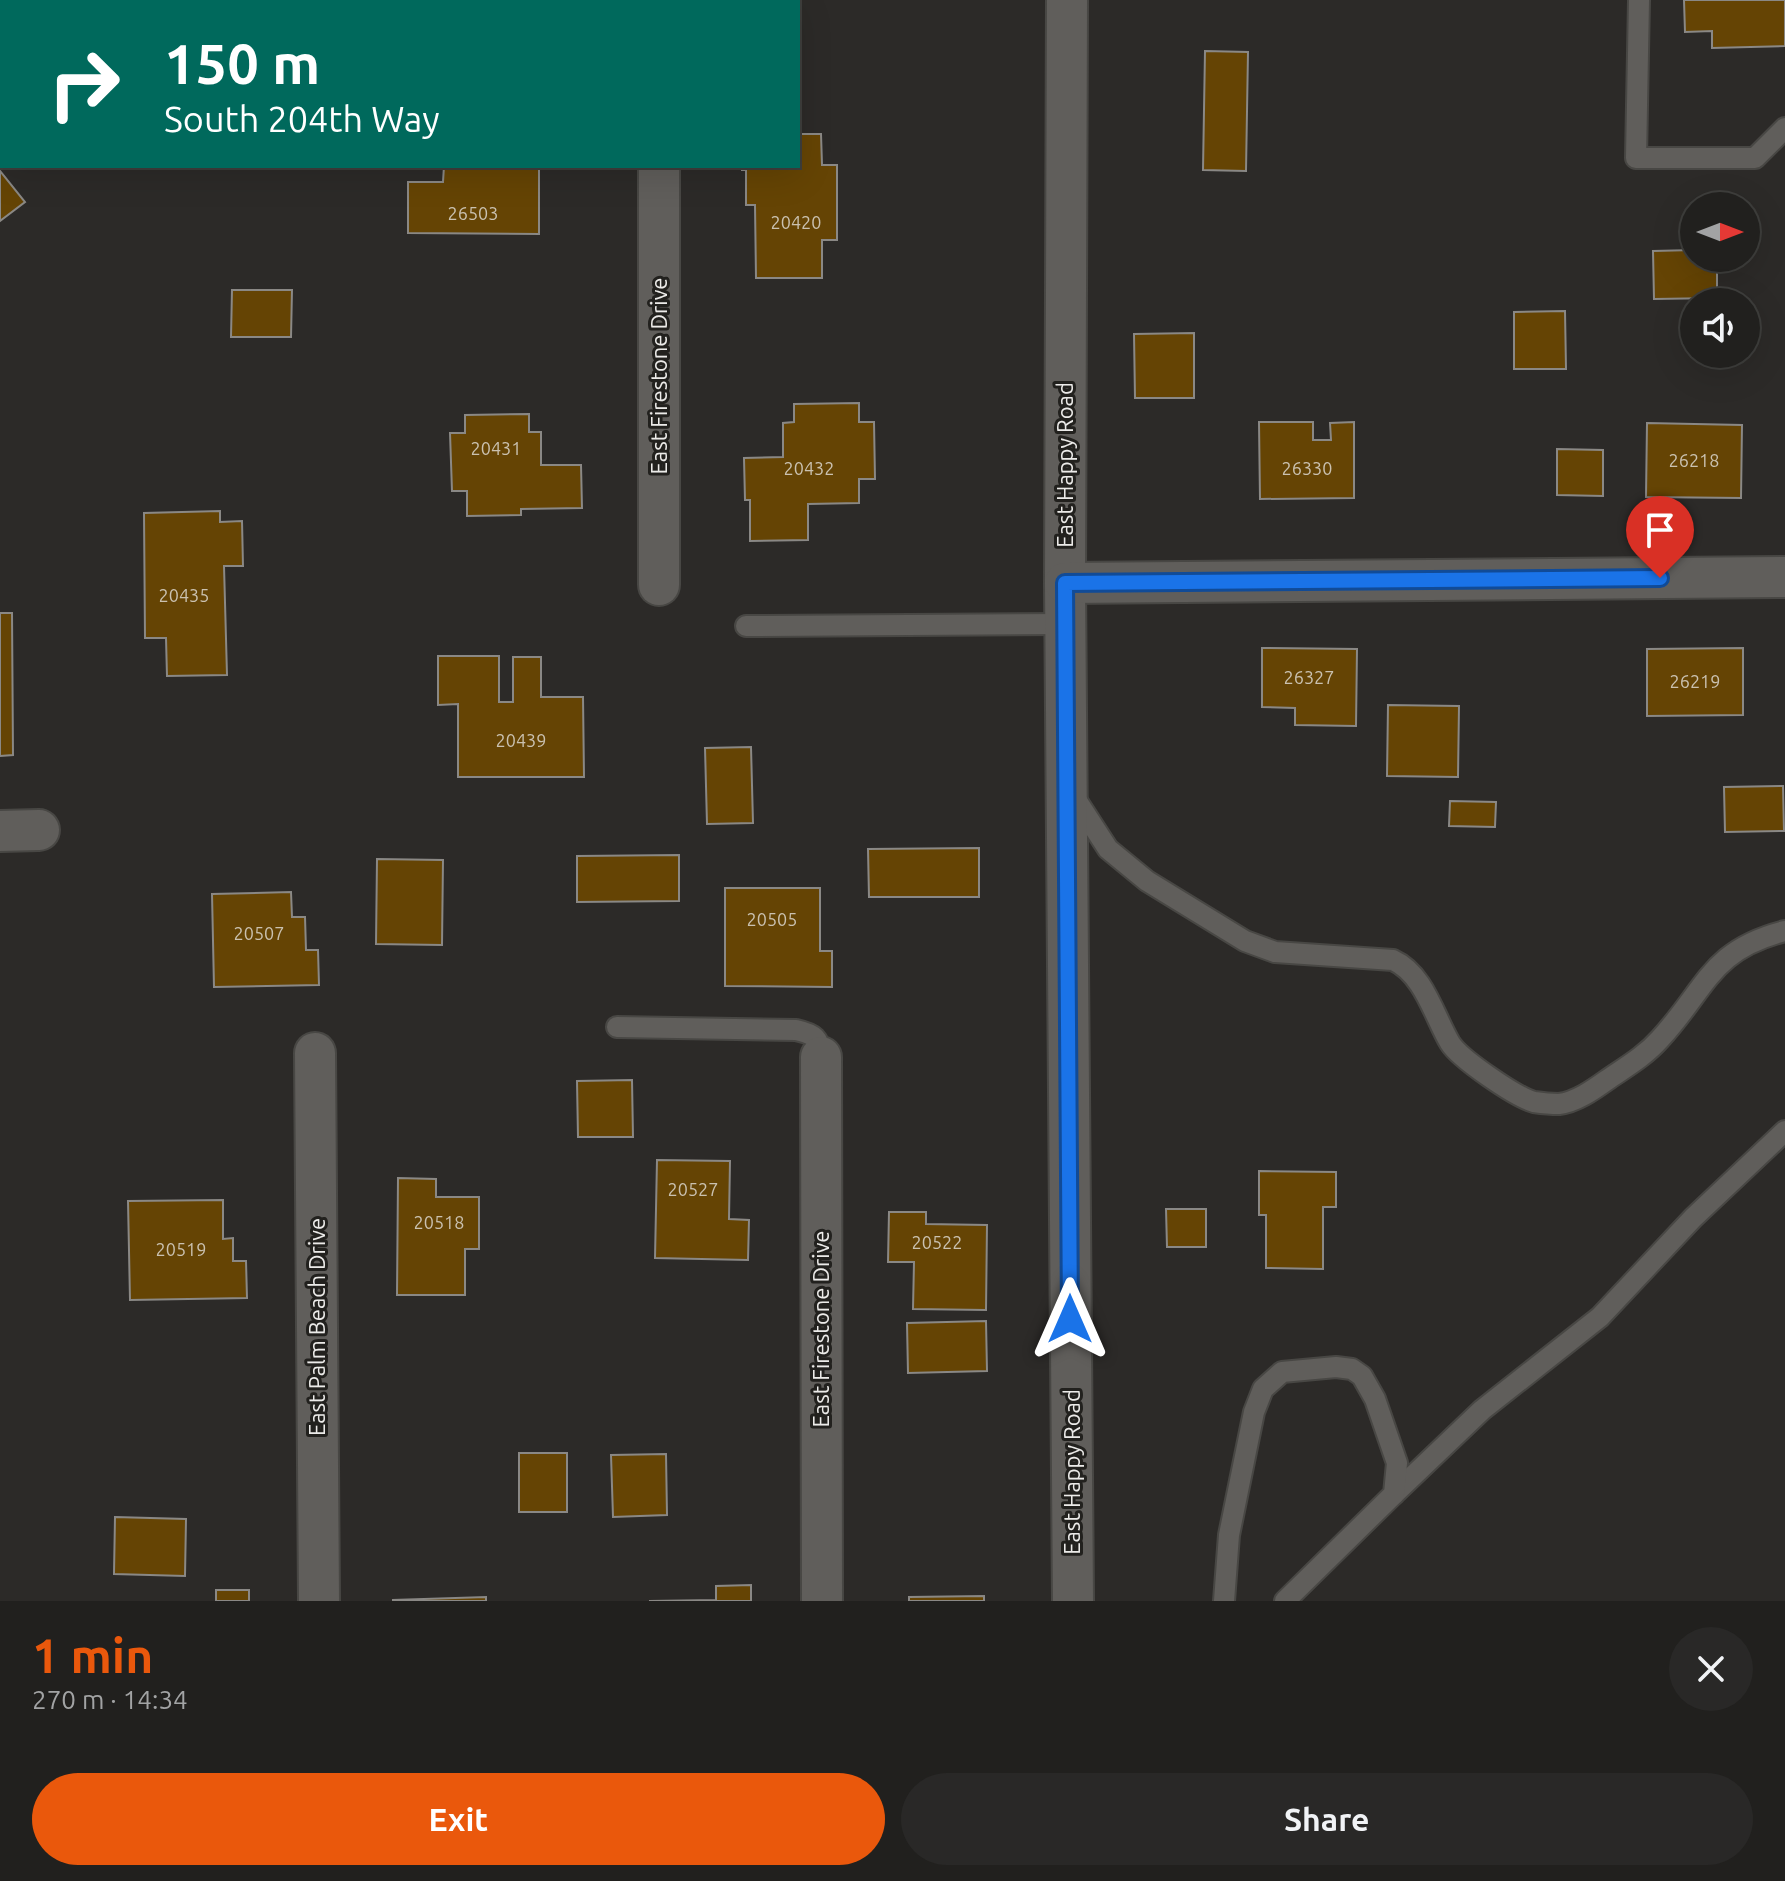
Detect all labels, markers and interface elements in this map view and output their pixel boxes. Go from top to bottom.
icon: right [32,32,136,136]
text: 150 m [164,32,320,95]
text: South 204th Way [164,98,440,139]
north arrow [1680,192,1760,272]
map controls [1680,192,1760,368]
house number: 26503 [448,203,498,223]
house number: 20420 [771,212,821,232]
street label: East Firestone Drive [646,277,671,475]
button: sound [1680,288,1760,368]
street label: East Happy Road [1052,382,1077,548]
house number: 20431 [471,438,521,458]
house number: 26218 [1669,450,1719,470]
house number: 20432 [784,458,834,478]
house number: 26330 [1282,458,1332,478]
pin [1626,496,1694,578]
icon: arrive [1638,508,1682,552]
house number: 20435 [159,585,209,605]
house number: 26327 [1284,667,1334,687]
house number: 26219 [1670,671,1720,691]
house number: 20439 [496,730,546,750]
house number: 20505 [747,909,797,929]
house number: 20507 [234,923,284,943]
house number: 20527 [668,1179,718,1199]
house number: 20518 [414,1212,464,1232]
street label: East Palm Beach Drive [304,1218,329,1436]
street label: East Firestone Drive [808,1230,833,1428]
house number: 20522 [912,1232,962,1252]
house number: 20519 [156,1239,206,1259]
position arrow [1028,1277,1112,1361]
street label: East Happy Road [1059,1389,1084,1555]
button: close [1669,1627,1753,1711]
text: 1 min [32,1628,153,1682]
text: 270 m · 14:34 [32,1685,188,1714]
button: Exit [32,1773,885,1865]
button: Share [901,1773,1753,1865]

